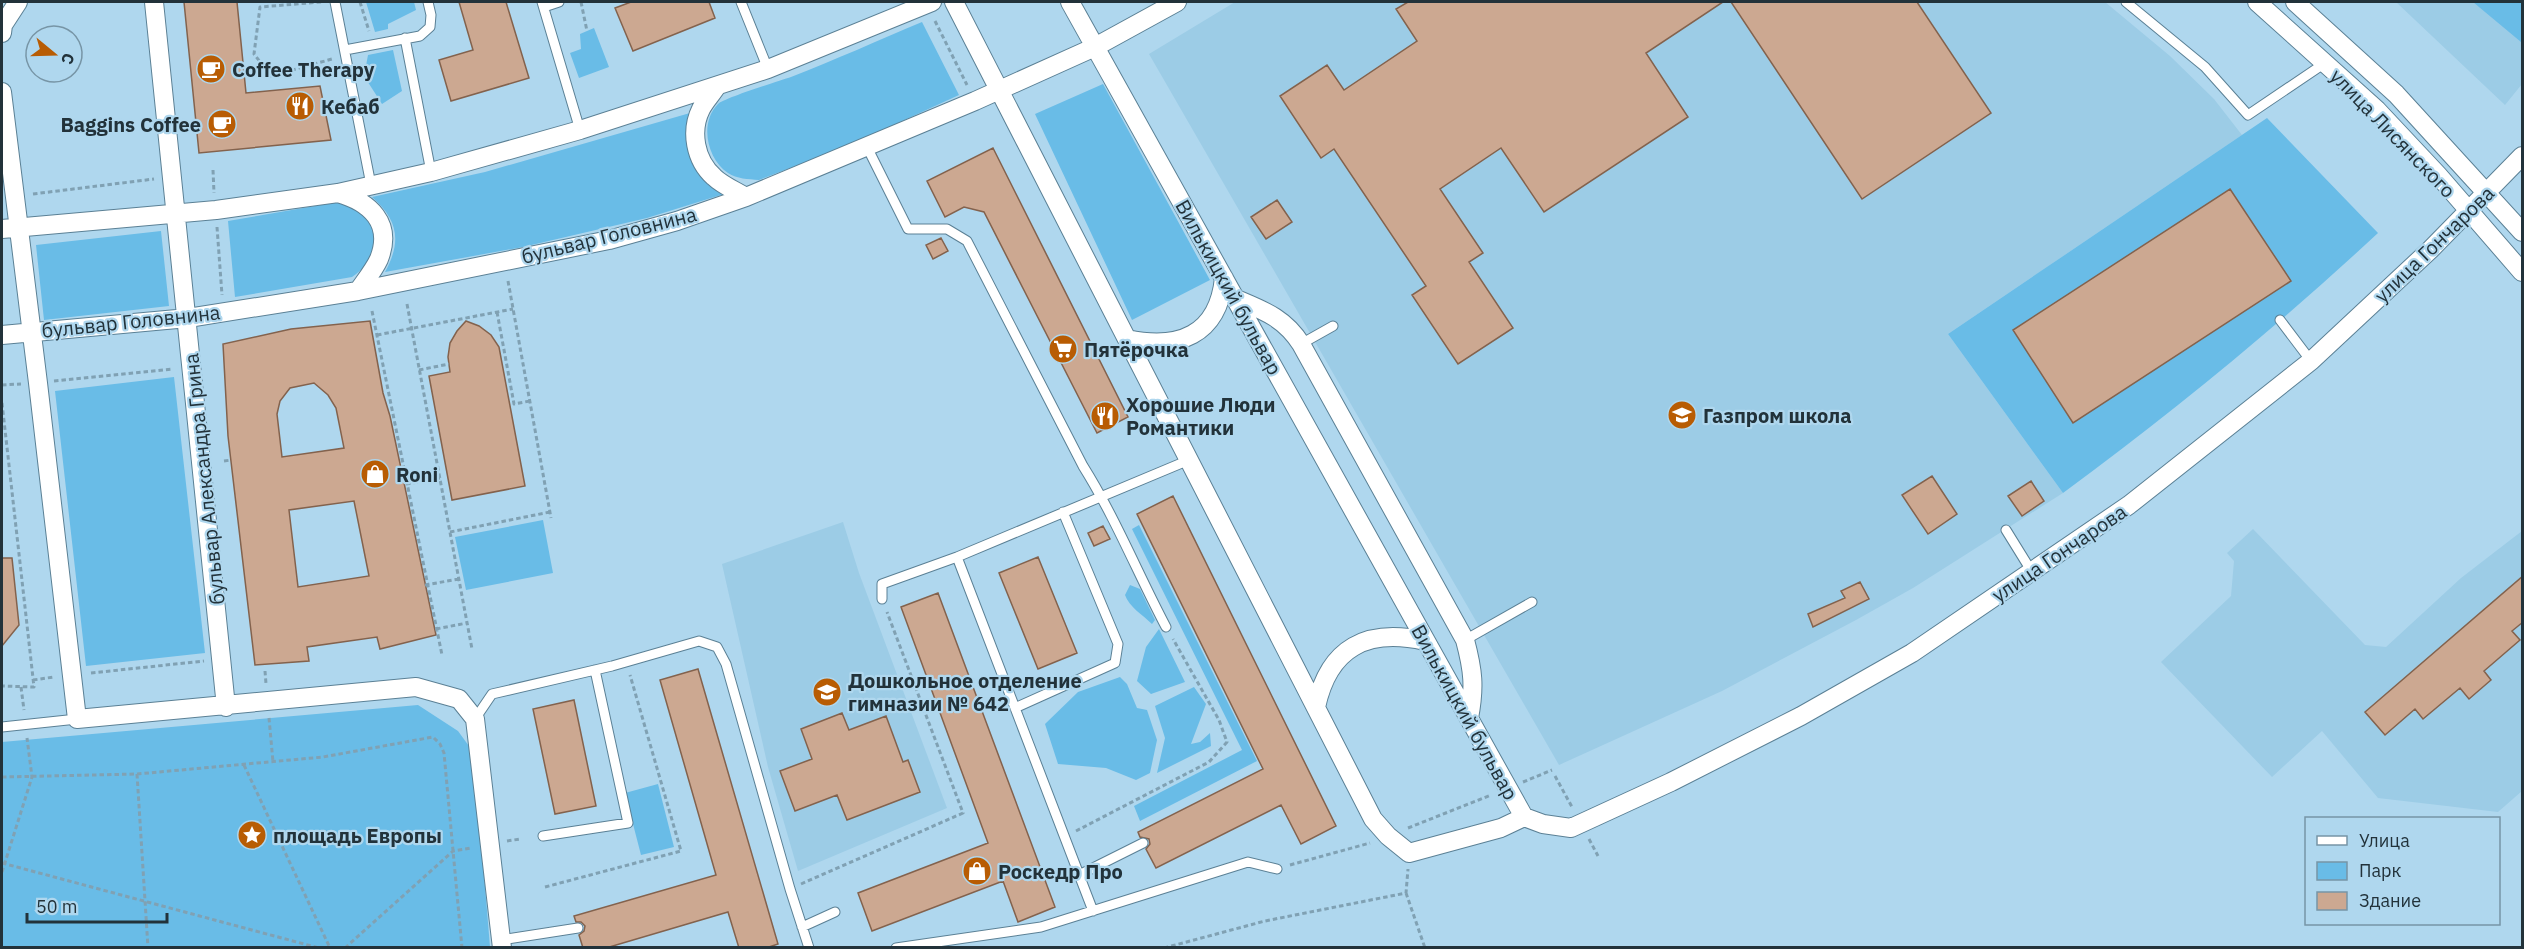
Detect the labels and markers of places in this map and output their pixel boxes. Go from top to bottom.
cafe icon: Coffee Therapy [195,53,227,85]
place label: Coffee Therapy [232,56,375,83]
restaurant icon: Кебаб [284,90,316,122]
place label: Кебаб [321,93,380,120]
cafe icon: Baggins Coffee [206,108,238,140]
place label: Baggins Coffee [61,111,201,138]
supermarket icon: Пятёрочка [1047,333,1079,365]
place label: Пятёрочка [1084,336,1189,363]
place label: Хорошие Люди Романтики [1126,391,1275,441]
school or university icon: Газпром школа [1666,399,1698,431]
restaurant icon: Хорошие Люди Романтики [1089,400,1121,432]
place label: Газпром школа [1703,402,1852,429]
shop icon: Roni [359,458,391,490]
place label: Roni [396,461,438,488]
place label: Дошкольное отделение гимназии № 642 [848,667,1082,717]
school or university icon: Дошкольное отделение гимназии № 642 [811,676,843,708]
place icon: площадь Европы [236,819,268,851]
place label: площадь Европы [273,822,442,849]
shop icon: Роскедр Про [961,855,993,887]
place label: Роскедр Про [998,858,1123,885]

